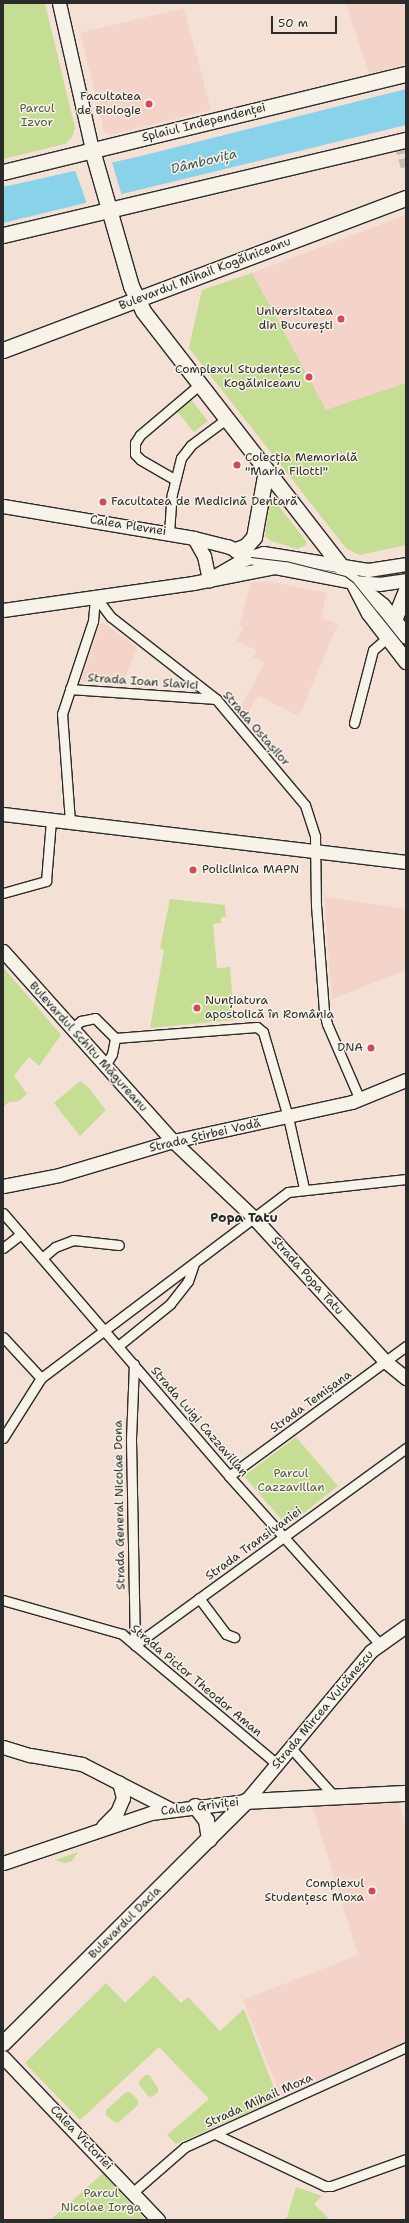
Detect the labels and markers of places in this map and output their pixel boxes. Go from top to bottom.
place label: Facultatea de Biologie [77,90,141,118]
marker: Facultatea de Biologie [144,99,154,109]
place label: Universitatea din București [256,305,333,333]
marker: Universitatea din București [336,314,346,324]
place label: Complexul Studențesc Kogălniceanu [175,363,301,391]
marker: Complexul Studențesc Kogălniceanu [304,372,314,382]
place label: Colecția Memorială "Maria Filotti" [245,451,357,479]
marker: Colecția Memorială "Maria Filotti" [232,460,242,470]
place label: Facultatea de Medicină Dentară [111,495,297,509]
marker: Facultatea de Medicină Dentară [98,497,108,507]
place label: Policlinica MAPN [202,863,299,877]
marker: Policlinica MAPN [187,864,199,876]
place label: Nunțiatura apostolică în România [205,994,334,1022]
marker: Nunțiatura apostolică în România [192,1003,202,1013]
place label: DNA [337,1041,363,1055]
marker: DNA [366,1043,376,1053]
place label: Complexul Studențesc Moxa [264,1877,364,1905]
marker: Complexul Studențesc Moxa [367,1886,377,1896]

